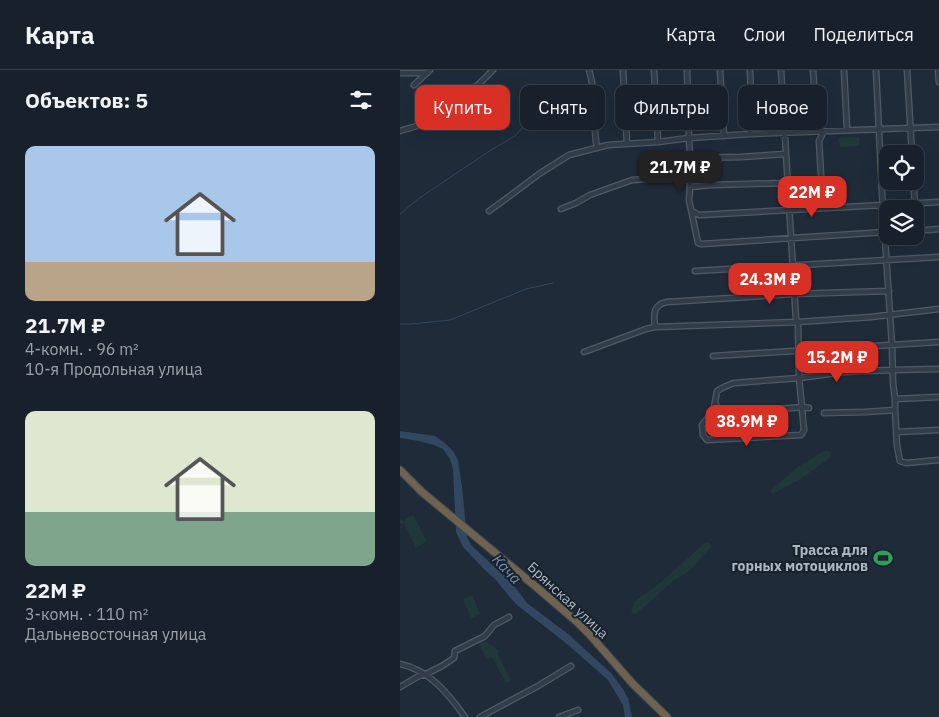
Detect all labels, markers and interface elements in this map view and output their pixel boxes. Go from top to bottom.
text: Карта [25,19,95,51]
text: Карта [666,23,716,46]
text: Слои [744,23,786,46]
text: Поделиться [814,23,914,46]
chip: Купить [415,85,510,130]
chip: Снять [520,85,605,130]
chip: Фильтры [615,85,728,130]
chip: Новое [738,85,827,130]
text: Объектов: 5 [25,86,148,114]
icon: filters [347,86,375,114]
map controls [879,145,924,245]
button: locate [879,145,924,190]
pin: 21.7M ₽ [634,150,726,193]
text: 21.7M ₽ [649,157,711,177]
pin: 22M ₽ [777,176,847,218]
icon: home [155,179,245,269]
text: 22M ₽ [789,182,835,202]
button: layers [879,200,924,245]
pin: 24.3M ₽ [724,262,816,305]
text: 24.3M ₽ [739,269,801,289]
text: 21.7M ₽ [25,311,105,339]
text: 4-комн. · 96 m² [25,339,139,359]
pin: 15.2M ₽ [791,340,883,383]
text: 15.2M ₽ [806,347,868,367]
text: 10-я Продольная улица [25,359,203,379]
pin: 38.9M ₽ [701,404,793,447]
text: 38.9M ₽ [716,411,778,431]
icon: home [155,444,245,534]
place label: Трасса для горных мотоциклов [732,541,868,575]
sports icon: Трасса для горных мотоциклов [872,547,894,569]
water label: Кача [488,550,526,588]
street label: Брянская улица [524,558,613,643]
text: 22M ₽ [25,576,86,604]
text: 3-комн. · 110 m² [25,604,148,624]
text: Дальневосточная улица [25,624,206,644]

